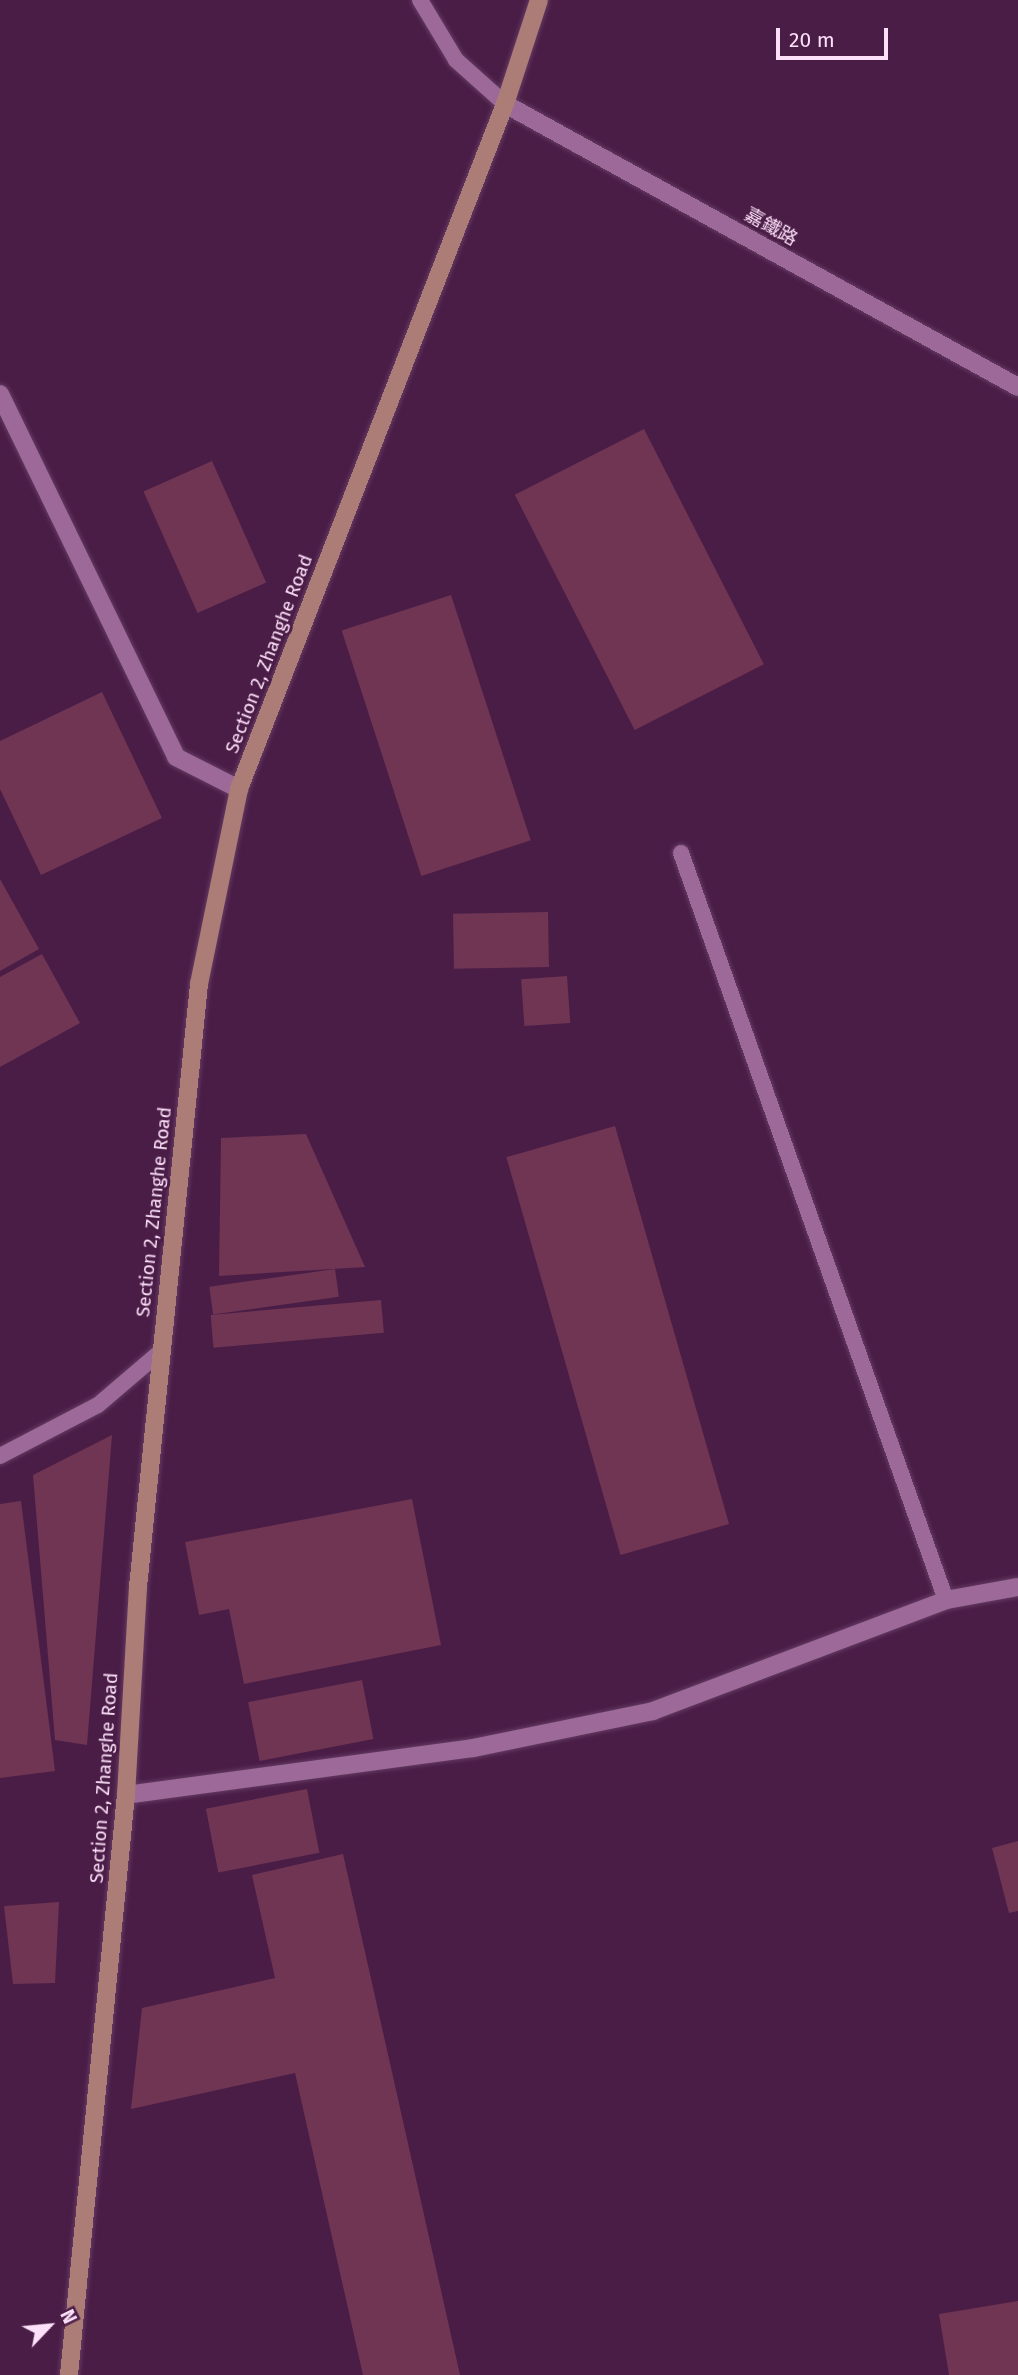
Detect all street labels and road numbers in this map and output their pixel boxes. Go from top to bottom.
street label: 嘉鐵路 [741,203,801,251]
street label: Section 2, Zhanghe Road [221,551,317,757]
street label: Section 2, Zhanghe Road [132,1106,176,1318]
street label: Section 2, Zhanghe Road [85,1672,123,1884]

